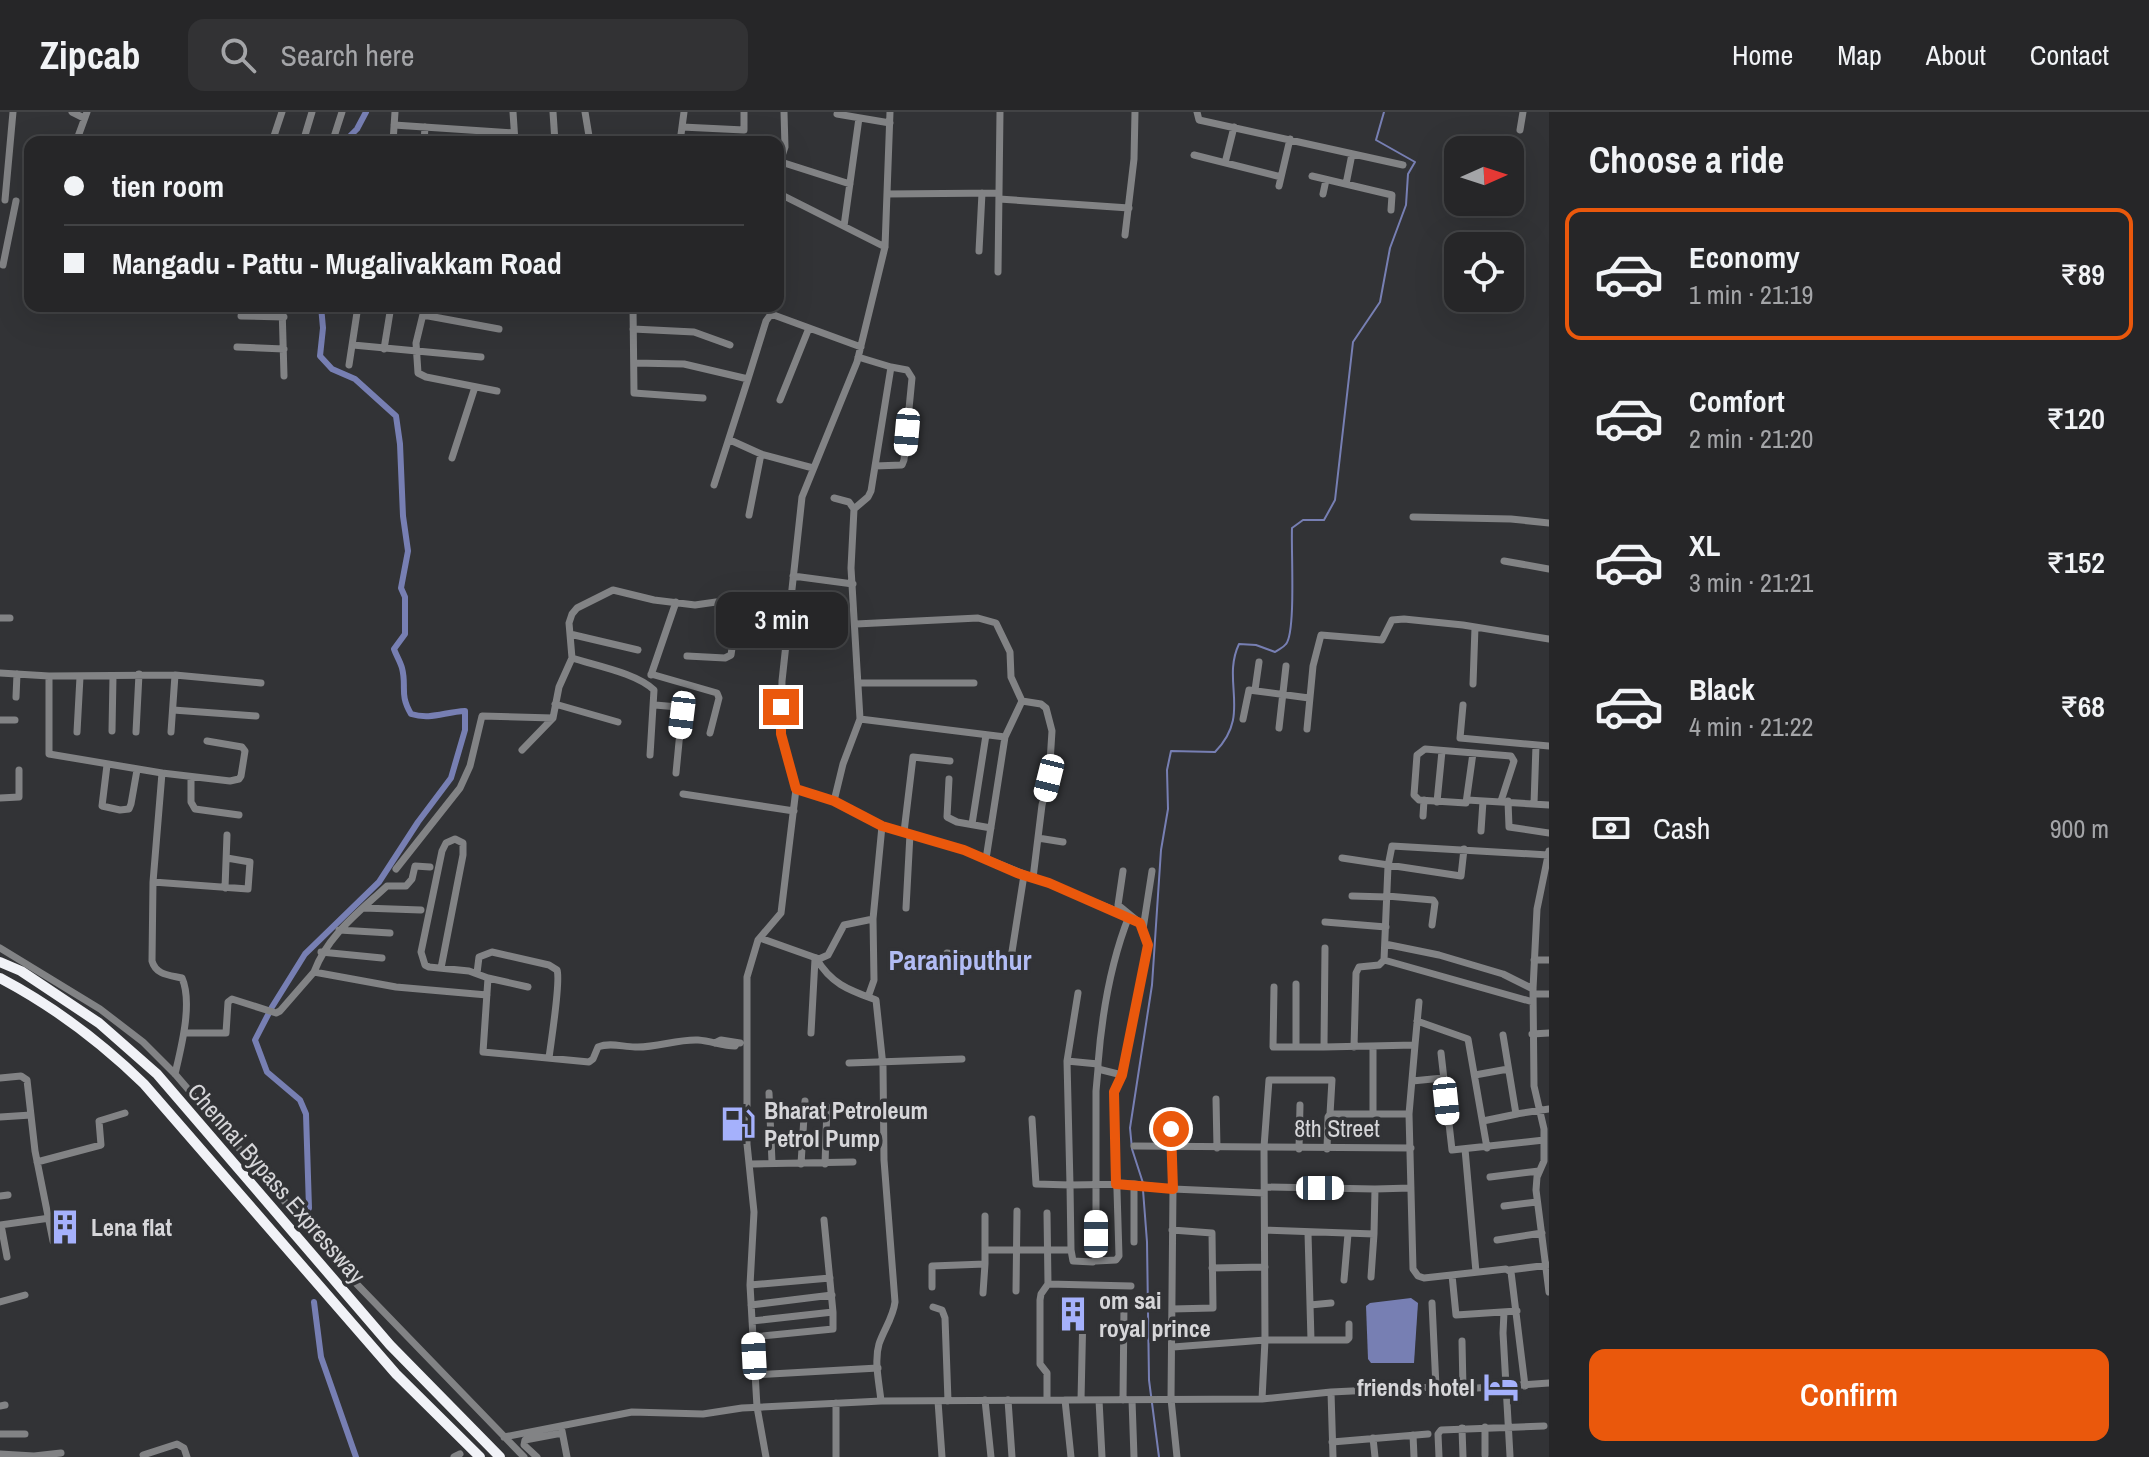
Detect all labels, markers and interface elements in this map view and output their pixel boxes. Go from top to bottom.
search box [188,19,748,91]
text: Zipcab [40,30,140,81]
icon: search [216,33,260,77]
text: Search here [280,35,414,75]
text: Home [1732,36,1793,74]
text: Map [1837,36,1882,74]
text: About [1926,36,1986,74]
text: Contact [2030,36,2109,74]
north arrow [1444,136,1524,216]
map controls [1444,136,1524,312]
text: Choose a ride [1589,136,1784,184]
text: tien room [112,166,224,206]
button: locate [1444,232,1524,312]
text: Economy [1689,237,1800,277]
icon: car [1593,238,1665,310]
text: Mangadu - Pattu - Mugalivakkam Road [112,243,562,283]
text: ₹89 [2060,254,2105,294]
text: 1 min · 21:19 [1689,277,1813,312]
text: Comfort [1689,381,1785,421]
icon: car [1593,382,1665,454]
text: ₹120 [2047,398,2105,438]
car [893,407,921,457]
text: 2 min · 21:20 [1689,421,1813,456]
text: XL [1689,525,1720,565]
icon: car [1593,526,1665,598]
text: ₹152 [2047,542,2105,582]
text: 3 min · 21:21 [1689,565,1813,600]
callout: 3 min [715,591,847,647]
text: 3 min [755,602,809,637]
text: Black [1689,669,1755,709]
icon: car [1593,670,1665,742]
text: ₹68 [2060,686,2105,726]
route end [763,689,799,725]
car [667,690,697,740]
text: 4 min · 21:22 [1689,709,1813,744]
car [1032,752,1066,804]
icon: cash [1589,806,1633,850]
text: Cash [1653,808,1710,848]
text: 900 m [2050,811,2109,846]
district label: Paraniputhur [889,941,1032,979]
street label: Chennai Bypass Expressway [181,1076,373,1290]
car [1432,1076,1460,1126]
place label: Bharat Petroleum Petrol Pump [764,1094,928,1154]
fuel station icon: Bharat Petroleum Petrol Pump [719,1105,757,1143]
route start [1153,1111,1189,1147]
street label: 8th Street [1294,1112,1380,1144]
car [1296,1176,1344,1200]
building icon: Lena flat [46,1208,84,1246]
car [1084,1210,1108,1258]
place label: Lena flat [91,1211,172,1243]
place label: om sai royal prince [1099,1284,1211,1344]
building icon: om sai royal prince [1054,1295,1092,1333]
car [741,1331,767,1381]
button: Confirm [1589,1349,2109,1441]
hotel icon: friends hotel [1482,1368,1520,1406]
place label: friends hotel [1357,1371,1475,1403]

